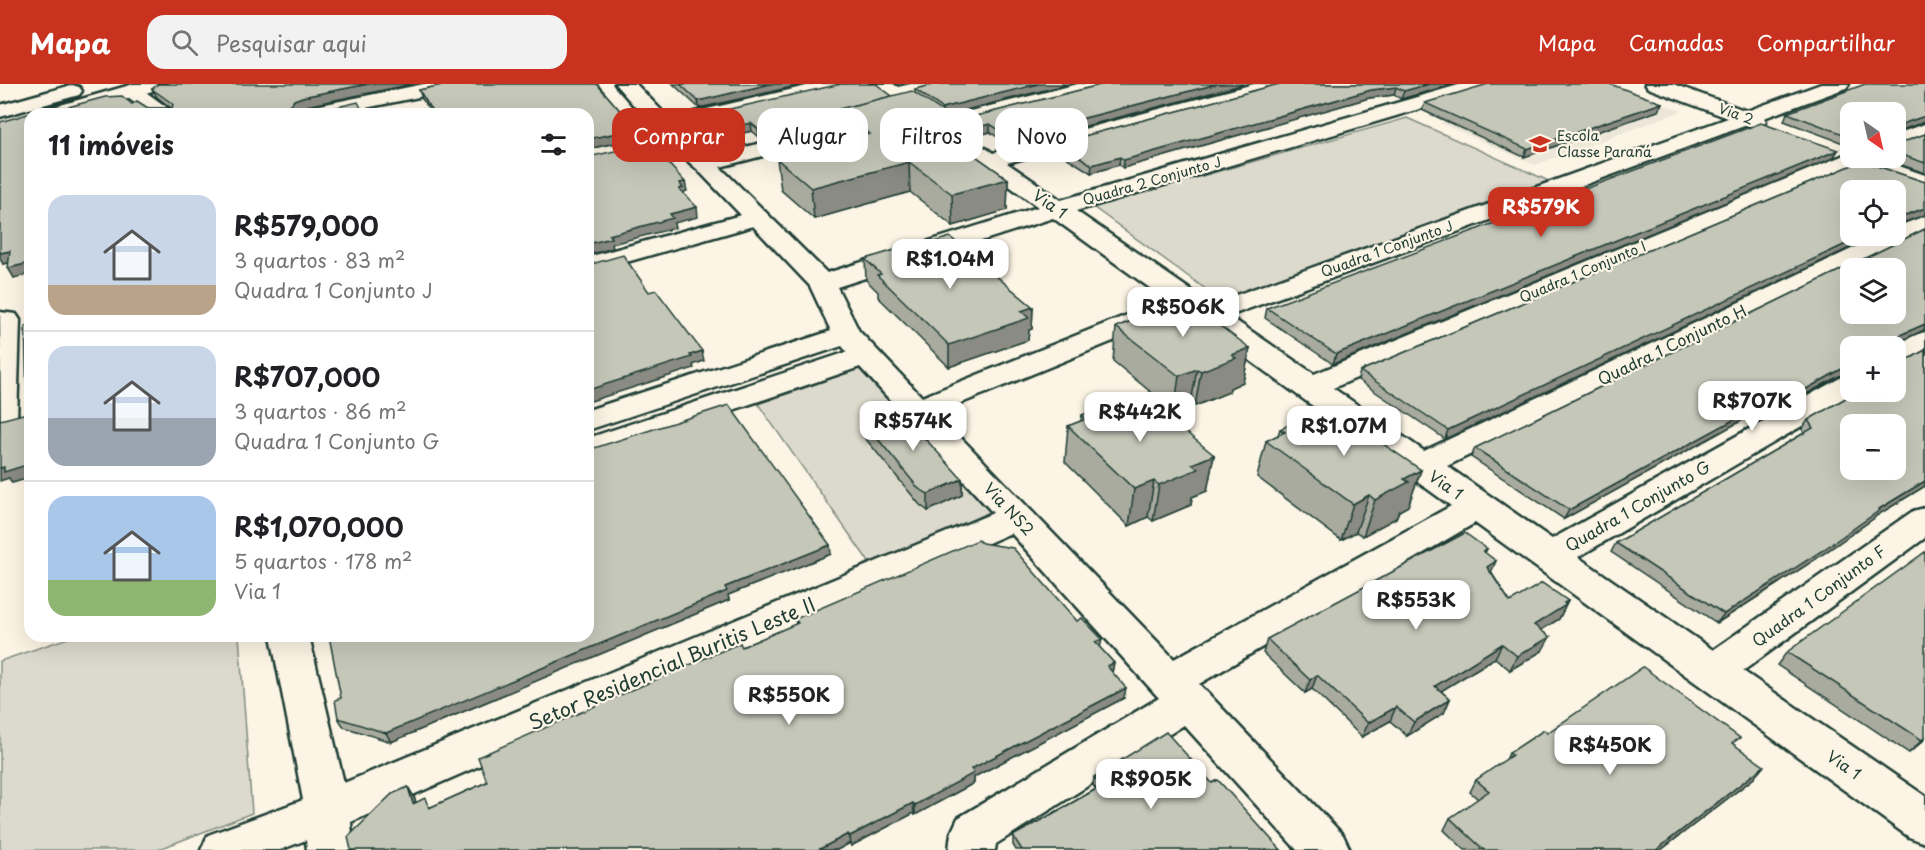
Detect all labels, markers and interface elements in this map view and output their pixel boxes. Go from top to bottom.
search box [147,15,567,69]
text: Mapa [30,21,111,64]
icon: search [168,26,201,59]
text: Pesquisar aqui [216,26,367,59]
text: Mapa [1538,26,1596,58]
text: Camadas [1629,26,1724,58]
text: Compartilhar [1757,26,1895,58]
street label: Via 2 [1715,97,1757,130]
north arrow [1840,102,1906,168]
map controls [1840,102,1906,480]
chip: Comprar [612,108,745,162]
chip: Alugar [757,108,868,162]
chip: Filtros [880,108,983,162]
chip: Novo [995,108,1088,162]
text: 11 imóveis [48,125,174,164]
place label: Escola Classe Paraná [1557,125,1652,162]
icon: filters [537,128,570,161]
school or university icon: Escola Classe Paraná [1528,132,1552,156]
street label: Quadra 2 Conjunto J [1080,151,1224,210]
button: locate [1840,180,1906,246]
street label: Via 1 [1028,183,1073,224]
pin: R$579K [1492,187,1590,238]
text: R$579K [1502,191,1580,221]
text: R$579,000 [234,206,379,245]
street label: Quadra 1 Conjunto J [1318,215,1456,282]
icon: home [96,219,168,291]
street label: Quadra 1 Conjunto I [1516,235,1649,308]
pin: R$1.04M [895,239,1005,290]
text: R$1.04M [906,243,994,273]
text: 3 quartos · 83 m² [234,245,405,275]
button: layers [1840,258,1906,324]
text: Quadra 1 Conjunto J [234,275,433,305]
pin: R$506K [1134,287,1232,338]
text: R$506K [1141,291,1225,321]
street label: Quadra 1 Conjunto H [1593,298,1750,391]
button: + [1840,336,1906,402]
text: R$707,000 [234,357,380,396]
icon: home [96,370,168,442]
pin: R$707K [1703,381,1801,432]
text: R$707K [1712,385,1792,415]
pin: R$442K [1091,392,1189,443]
text: 3 quartos · 86 m² [234,396,407,426]
text: R$442K [1098,396,1182,426]
pin: R$574K [864,401,962,452]
text: R$574K [874,405,952,435]
pin: R$1.07M [1289,406,1399,457]
text: R$1.07M [1301,410,1387,440]
button: − [1840,414,1906,480]
text: Quadra 1 Conjunto G [234,426,440,456]
street label: Quadra 1 Conjunto G [1560,454,1715,557]
street label: Via 1 [1424,464,1469,505]
street label: Via NS2 [979,476,1041,540]
text: R$1,070,000 [234,507,404,546]
icon: home [96,520,168,592]
street label: Quadra 1 Conjunto F [1747,538,1891,652]
text: 5 quartos · 178 m² [234,546,412,576]
text: Via 1 [234,576,281,606]
pin: R$553K [1367,580,1465,631]
text: R$553K [1376,584,1456,614]
street label: Setor Residencial Buritis Leste II [523,589,820,737]
pin: R$550K [740,675,838,726]
text: R$550K [748,679,830,709]
pin: R$450K [1561,725,1659,776]
text: R$450K [1568,729,1652,759]
street label: Via 1 [1822,744,1867,785]
pin: R$905K [1102,759,1200,810]
text: R$905K [1110,763,1192,793]

